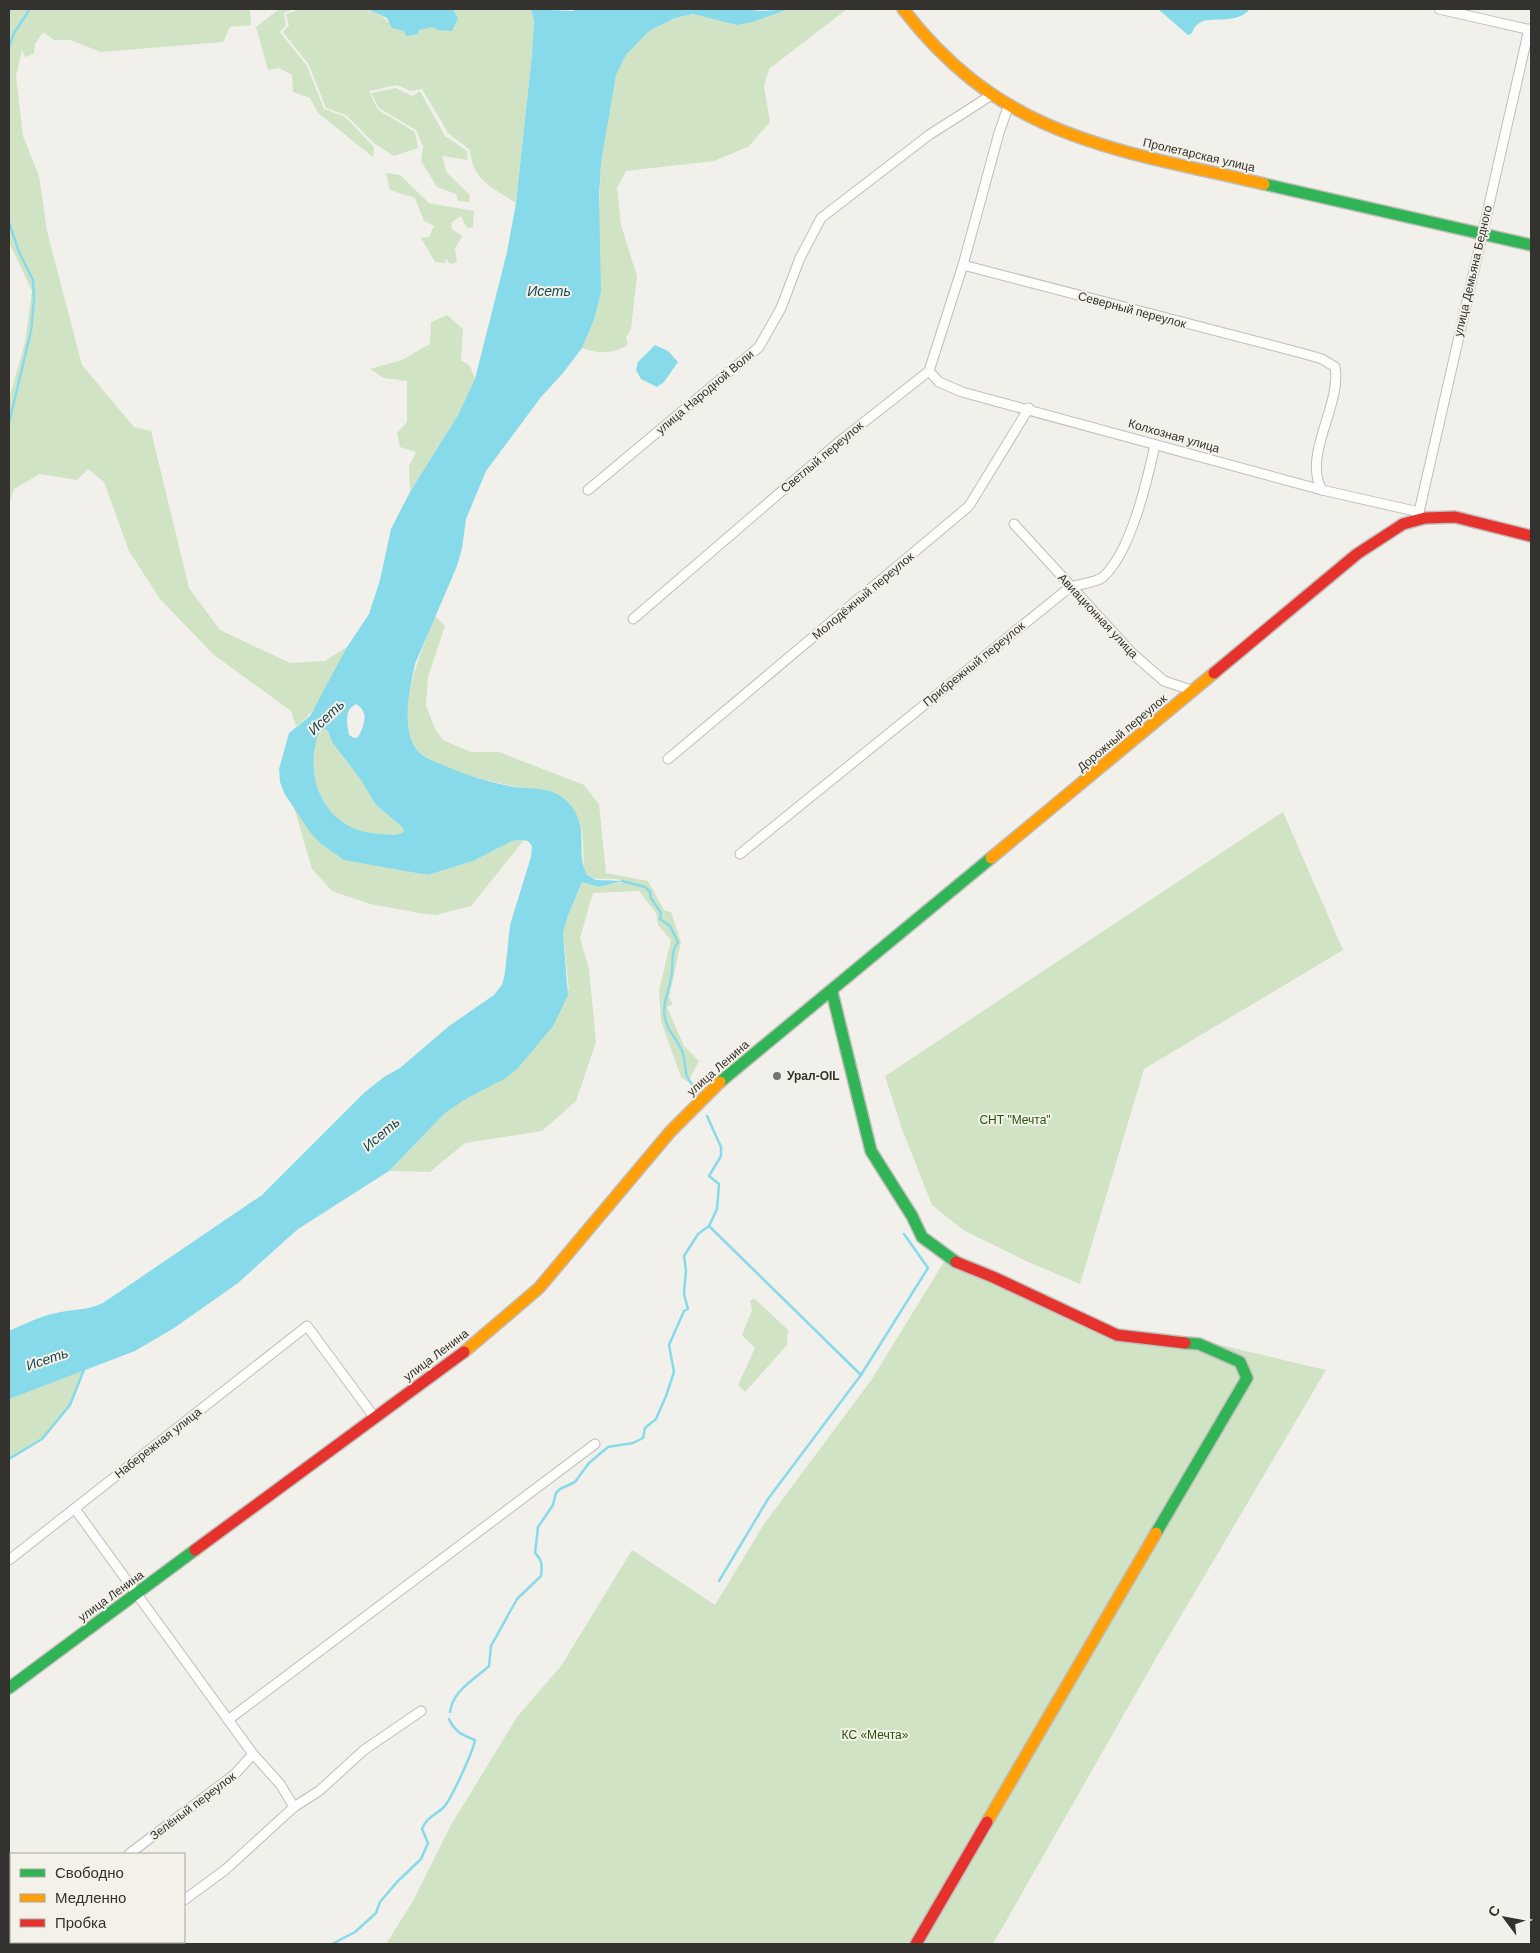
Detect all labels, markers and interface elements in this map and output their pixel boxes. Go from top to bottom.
street label: Пролетарская улица [1142,135,1257,175]
street label: улица Демьяна Бедного [1451,204,1495,338]
water label: Исеть [527,283,571,299]
street label: Северный переулок [1076,289,1188,331]
street label: улица Народной Воли [653,347,757,437]
street label: Колхозная улица [1127,416,1222,456]
street label: Светлый переулок [778,418,867,496]
street label: Молодёжный переулок [809,549,917,643]
street label: Авиационная улица [1055,571,1141,662]
street label: Прибрежный переулок [920,618,1028,709]
street label: Дорожный переулок [1074,691,1170,775]
water label: Исеть [305,696,347,738]
street label: улица Ленина [684,1037,752,1099]
place label: Урал-OIL [787,1069,840,1083]
marker: Урал-OIL [771,1070,783,1082]
park label: СНТ "Мечта" [979,1113,1051,1127]
water label: Исеть [359,1114,403,1154]
street label: улица Ленина [401,1326,471,1384]
water label: Исеть [24,1344,70,1374]
street label: Набережная улица [112,1405,204,1481]
street label: улица Ленина [76,1567,147,1624]
park label: КС «Мечта» [842,1728,909,1742]
street label: Зелёный переулок [147,1769,239,1843]
legend [10,1853,185,1943]
text: Свободно [55,1864,124,1881]
text: Медленно [55,1889,126,1906]
north arrow [1480,1893,1530,1943]
text: С [1485,1903,1503,1920]
text: Пробка [55,1914,107,1931]

